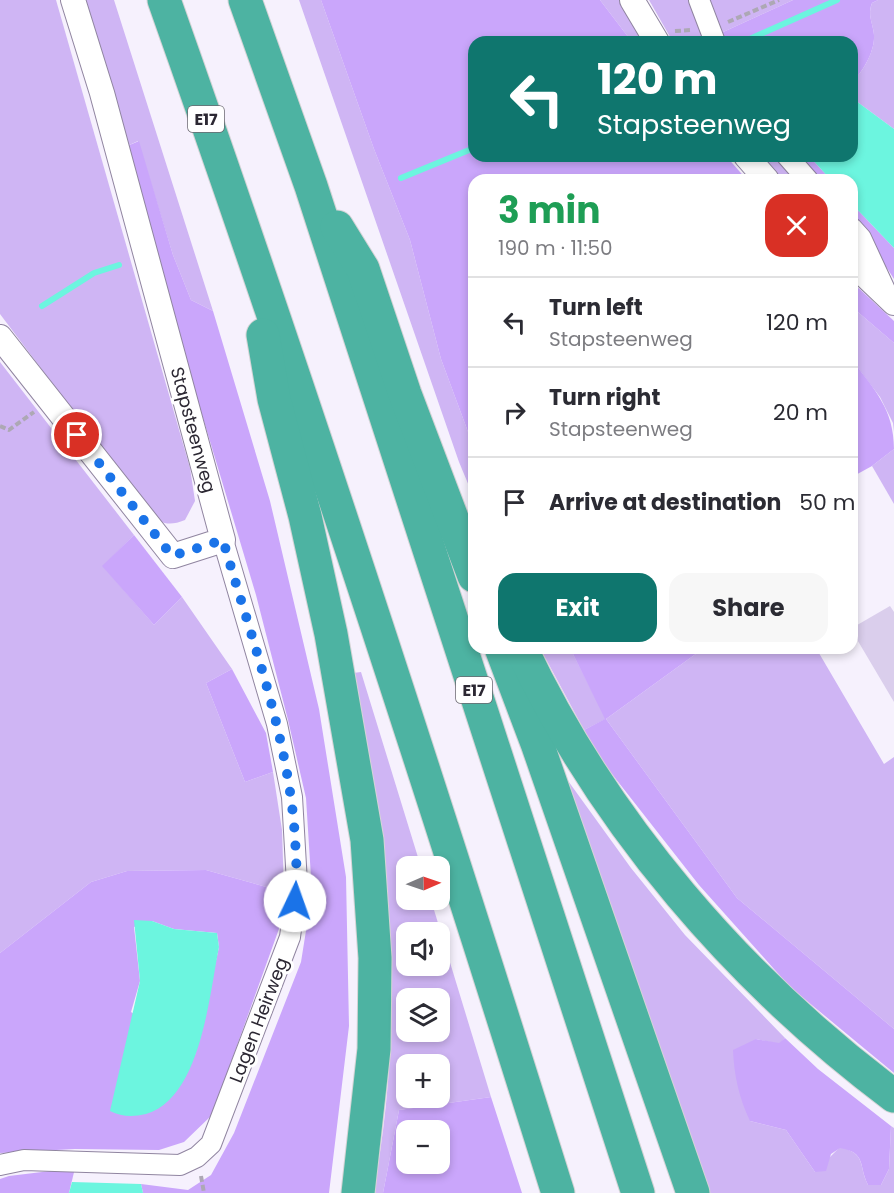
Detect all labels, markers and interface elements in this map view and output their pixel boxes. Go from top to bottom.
text: 120 m [597,50,718,109]
icon: left [498,60,576,138]
road number: E17 [188,106,224,132]
text: Stapsteenweg [597,106,791,143]
text: 3 min [498,185,600,236]
button: close [765,194,828,257]
text: 190 m · 11:50 [498,234,613,262]
text: Turn left [549,292,643,323]
icon: left [498,306,531,339]
text: 120 m [766,307,828,338]
text: Stapsteenweg [549,325,693,353]
street label: Stapsteenweg [165,364,222,496]
text: Turn right [549,382,660,413]
icon: right [498,396,531,429]
text: 20 m [773,397,828,428]
pin [51,409,102,460]
text: Stapsteenweg [549,415,693,443]
icon: arrive [60,418,93,451]
icon: arrive [498,486,531,519]
text: Arrive at destination [549,487,781,518]
text: 50 m [799,487,855,518]
button: Exit [498,573,657,642]
button: Share [669,573,828,642]
road number: E17 [456,677,492,703]
north arrow [396,856,450,910]
map controls [396,856,450,1174]
position arrow [263,869,327,933]
button: sound [396,922,450,976]
street label: Lagen Heirweg [223,954,294,1086]
button: layers [396,988,450,1042]
button: + [396,1054,450,1108]
button: − [396,1120,450,1174]

